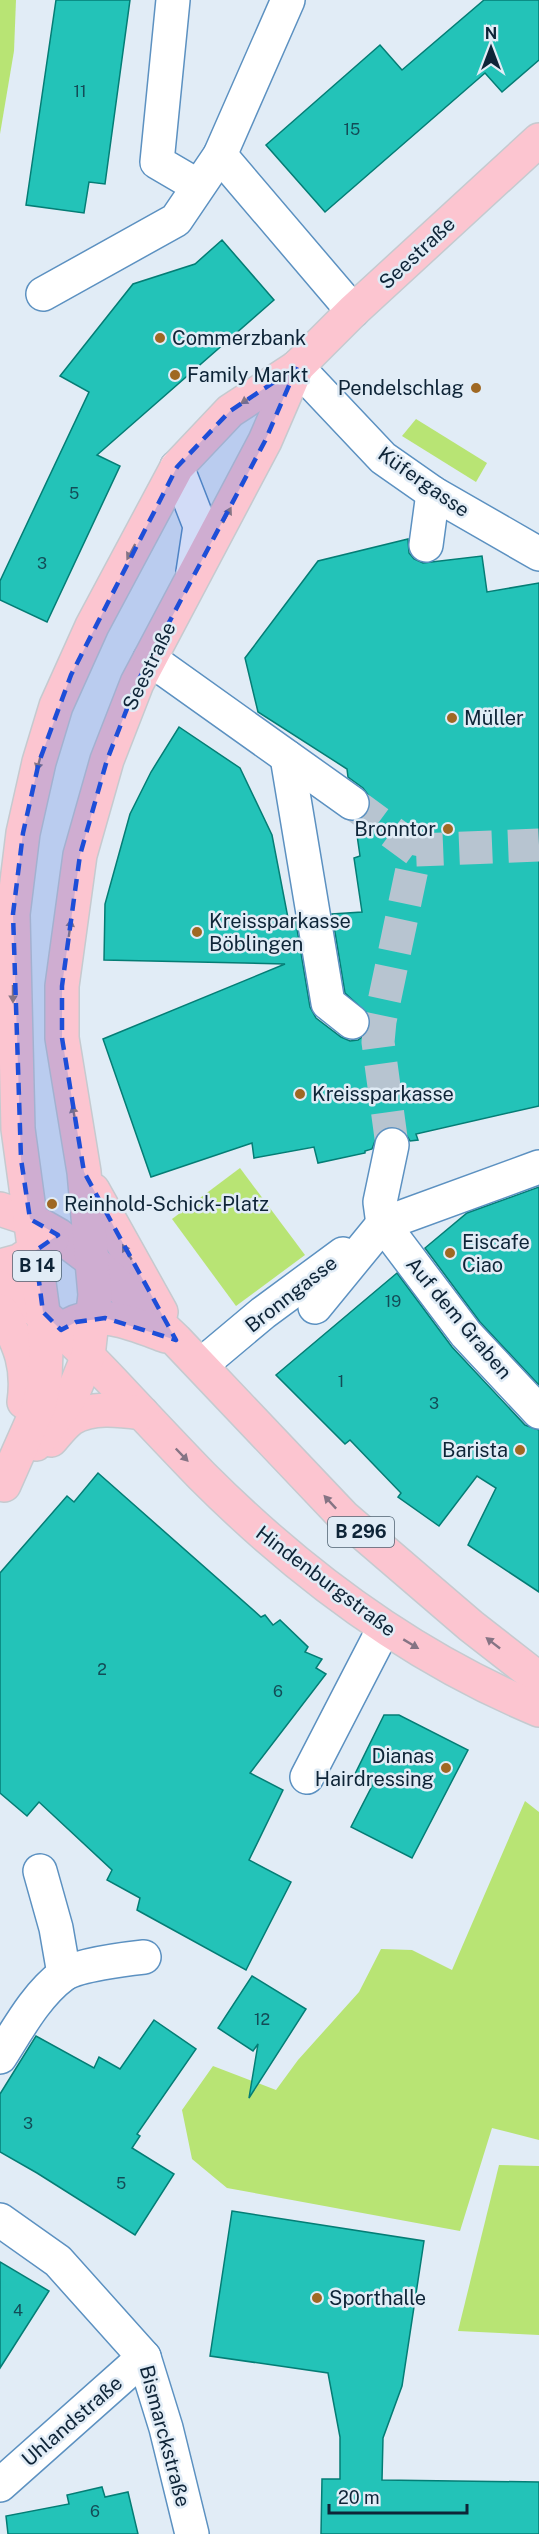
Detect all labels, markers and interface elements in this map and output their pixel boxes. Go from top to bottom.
north arrow [461,18,521,78]
text: N [485,24,497,43]
house number: 11 [73,82,87,101]
house number: 15 [344,120,360,139]
street label: Seestraße [374,212,460,294]
place label: Commerzbank [172,326,306,350]
marker: Commerzbank [153,331,167,345]
place label: Family Markt [187,363,309,387]
marker: Family Markt [168,368,182,382]
place label: Pendelschlag [338,376,464,400]
marker: Pendelschlag [469,381,483,395]
one-way arrow [240,393,256,404]
street label: Küfergasse [374,442,474,522]
house number: 5 [69,484,79,503]
one-way arrow [222,506,232,523]
one-way arrow [126,543,136,560]
house number: 3 [37,554,47,573]
street label: Seestraße [117,618,181,714]
place label: Müller [464,706,524,730]
marker: Müller [445,711,459,725]
one-way arrow [34,753,43,771]
place label: Bronntor [354,817,436,841]
marker: Bronntor [441,822,455,836]
place label: Kreissparkasse Böblingen [209,909,351,956]
one-way arrow [65,918,74,937]
marker: Kreissparkasse Böblingen [190,925,204,939]
one-way arrow [9,984,18,1003]
place label: Kreissparkasse [312,1082,454,1106]
marker: Kreissparkasse [293,1087,307,1101]
one-way arrow [69,1105,78,1124]
place label: Reinhold-Schick-Platz [64,1192,269,1216]
marker: Reinhold-Schick-Platz [45,1197,59,1211]
place label: Eiscafe Ciao [462,1230,530,1277]
one-way arrow [122,1243,132,1260]
marker: Eiscafe Ciao [443,1246,457,1260]
road number: B 14 [13,1251,61,1281]
street label: Bronngasse [240,1251,342,1337]
street label: Auf dem Graben [401,1252,517,1384]
house number: 19 [385,1292,401,1311]
house number: 1 [338,1372,344,1391]
house number: 3 [429,1394,439,1413]
place label: Barista [442,1438,508,1462]
marker: Barista [513,1443,527,1457]
one-way arrow [175,1448,189,1462]
one-way arrow [323,1496,337,1510]
road number: B 296 [328,1517,394,1547]
street label: Hindenburgstraße [251,1520,401,1642]
one-way arrow [485,1637,501,1650]
one-way arrow [403,1639,419,1650]
house number: 2 [97,1660,107,1679]
house number: 6 [273,1682,283,1701]
place label: Dianas Hairdressing [315,1744,434,1791]
marker: Dianas Hairdressing [439,1761,453,1775]
house number: 12 [254,2010,270,2029]
house number: 3 [23,2114,33,2133]
house number: 5 [116,2174,126,2193]
place label: Sporthalle [329,2286,426,2310]
marker: Sporthalle [310,2291,324,2305]
house number: 4 [13,2301,23,2320]
street label: Bismarckstraße [135,2363,195,2509]
street label: Uhlandstraße [17,2371,127,2471]
scale bar [329,2477,467,2515]
text: 20 m [338,2487,380,2508]
house number: 6 [90,2502,100,2521]

